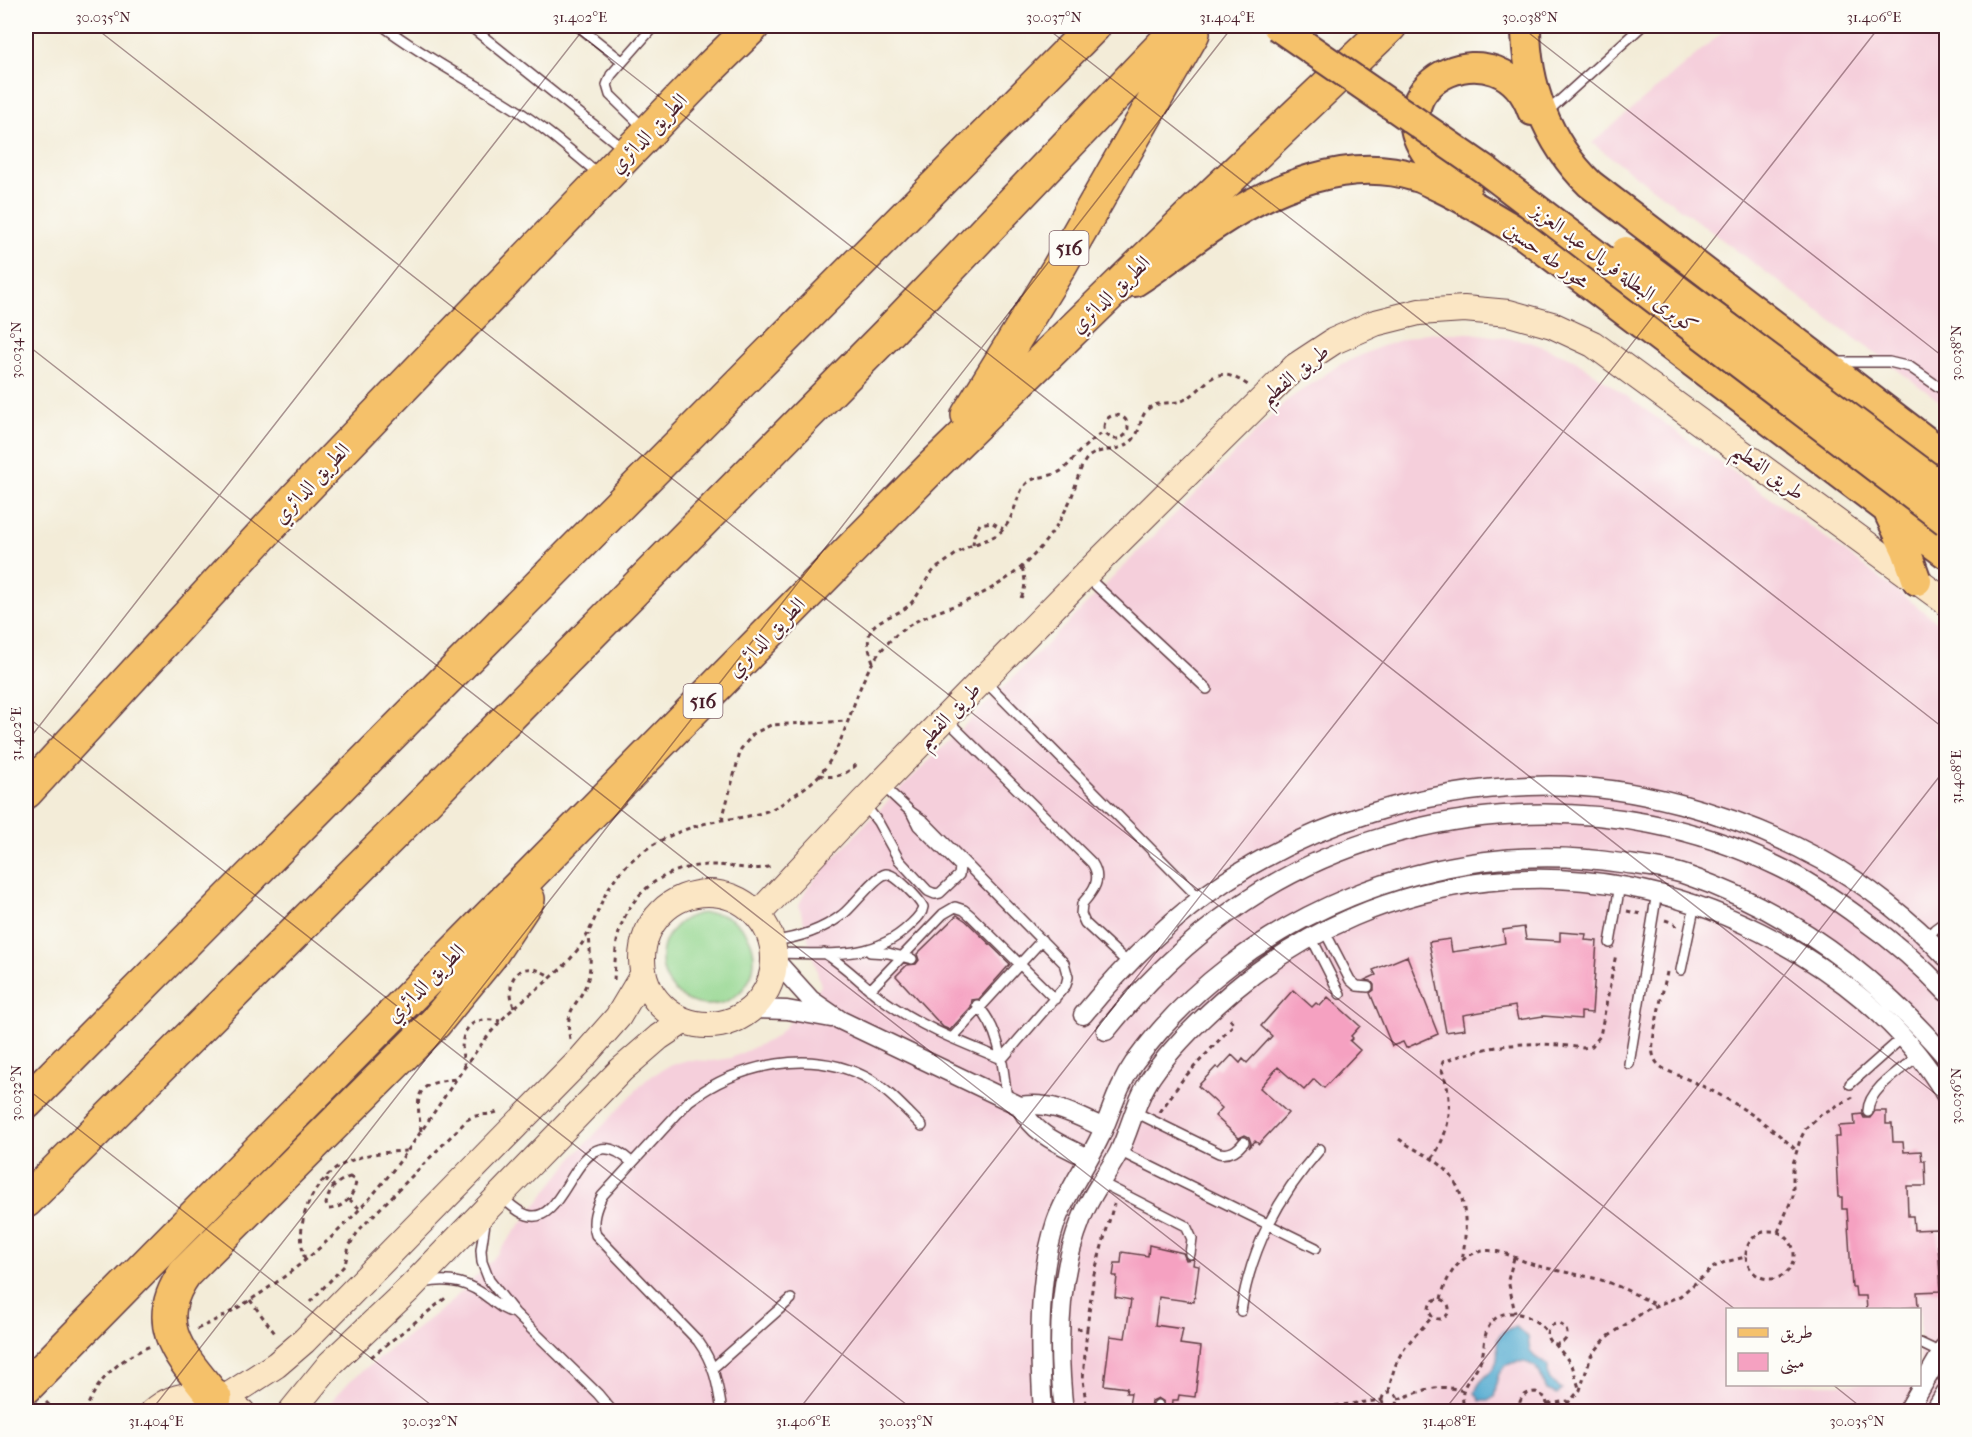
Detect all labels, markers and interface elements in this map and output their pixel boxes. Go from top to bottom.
text: 30.035°N [75,8,131,26]
text: 31.402°E [553,8,607,26]
text: 30.037°N [1026,8,1083,26]
text: 31.404°E [1199,8,1255,26]
text: 30.038°N [1502,8,1559,26]
text: 31.406°E [1847,8,1901,26]
street label: الطريق الدائري [604,88,695,181]
street label: كوبرى البطلة فريال عبد العزيز [1525,197,1703,339]
street label: محور طه حسين [1499,216,1594,295]
road number: 516 [1050,231,1088,265]
street label: الطريق الدائري [1065,250,1158,341]
text: 30.034°N [7,321,25,379]
text: 30.038°N [1947,324,1965,381]
street label: طريق الفطيم [1254,339,1339,416]
street label: طريق الفطيم [1723,437,1809,512]
street label: الطريق الدائري [268,438,357,531]
street label: الطريق الدائري [722,592,813,685]
street label: طريق الفطيم [911,677,992,759]
road number: 516 [684,684,722,718]
text: 31.402°E [7,707,25,761]
text: 31.408°E [1947,750,1965,804]
street label: الطريق الدائري [381,939,472,1030]
text: 30.032°N [7,1064,25,1121]
text: 30.036°N [1947,1067,1965,1124]
legend [1726,1308,1921,1386]
text: طريق [1780,1322,1813,1344]
text: مبنى [1780,1352,1805,1375]
text: 31.404°E [128,1412,184,1430]
text: 30.032°N [402,1412,459,1430]
text: 31.406°E [776,1412,830,1430]
text: 30.033°N [879,1412,934,1430]
text: 31.408°E [1422,1412,1476,1430]
text: 30.035°N [1829,1412,1885,1430]

